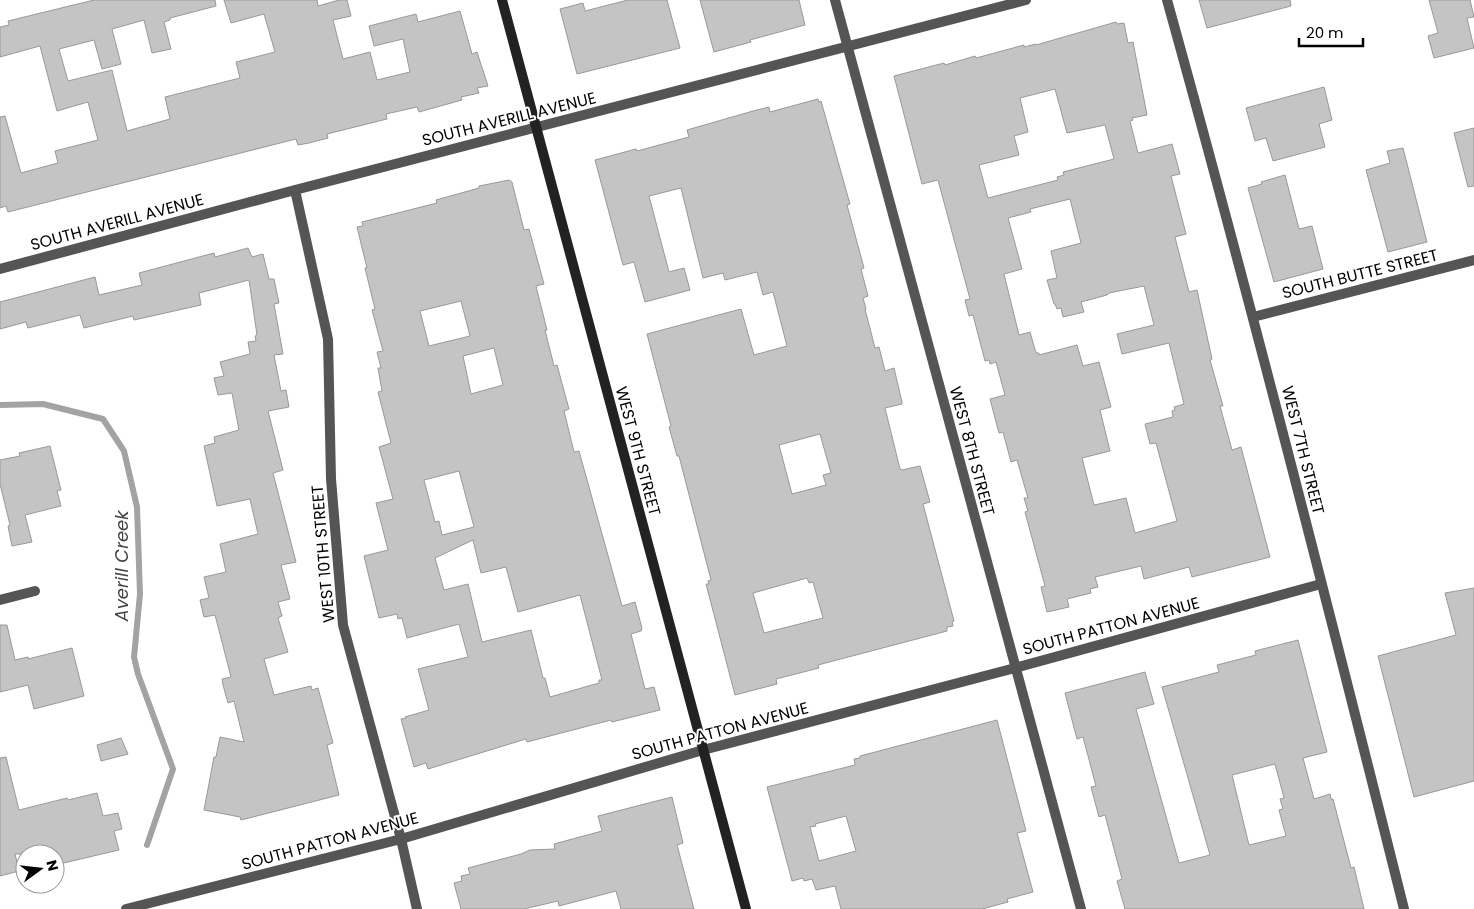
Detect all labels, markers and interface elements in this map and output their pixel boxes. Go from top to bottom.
scale bar [1299,15,1363,47]
text: 20 m [1306,22,1344,43]
street label: SOUTH AVERILL AVENUE [420,86,598,152]
street label: SOUTH AVERILL AVENUE [28,188,206,256]
street label: SOUTH BUTTE STREET [1280,243,1441,305]
street label: WEST 7TH STREET [1276,383,1330,517]
street label: WEST 9TH STREET [610,384,666,519]
street label: WEST 8TH STREET [944,384,1000,519]
street label: WEST 10TH STREET [305,484,340,624]
water label: Averill Creek [109,510,134,622]
street label: SOUTH PATTON AVENUE [1020,591,1202,661]
street label: SOUTH PATTON AVENUE [629,696,811,766]
street label: SOUTH PATTON AVENUE [239,806,421,876]
north arrow [15,844,65,894]
text: N [42,858,64,873]

